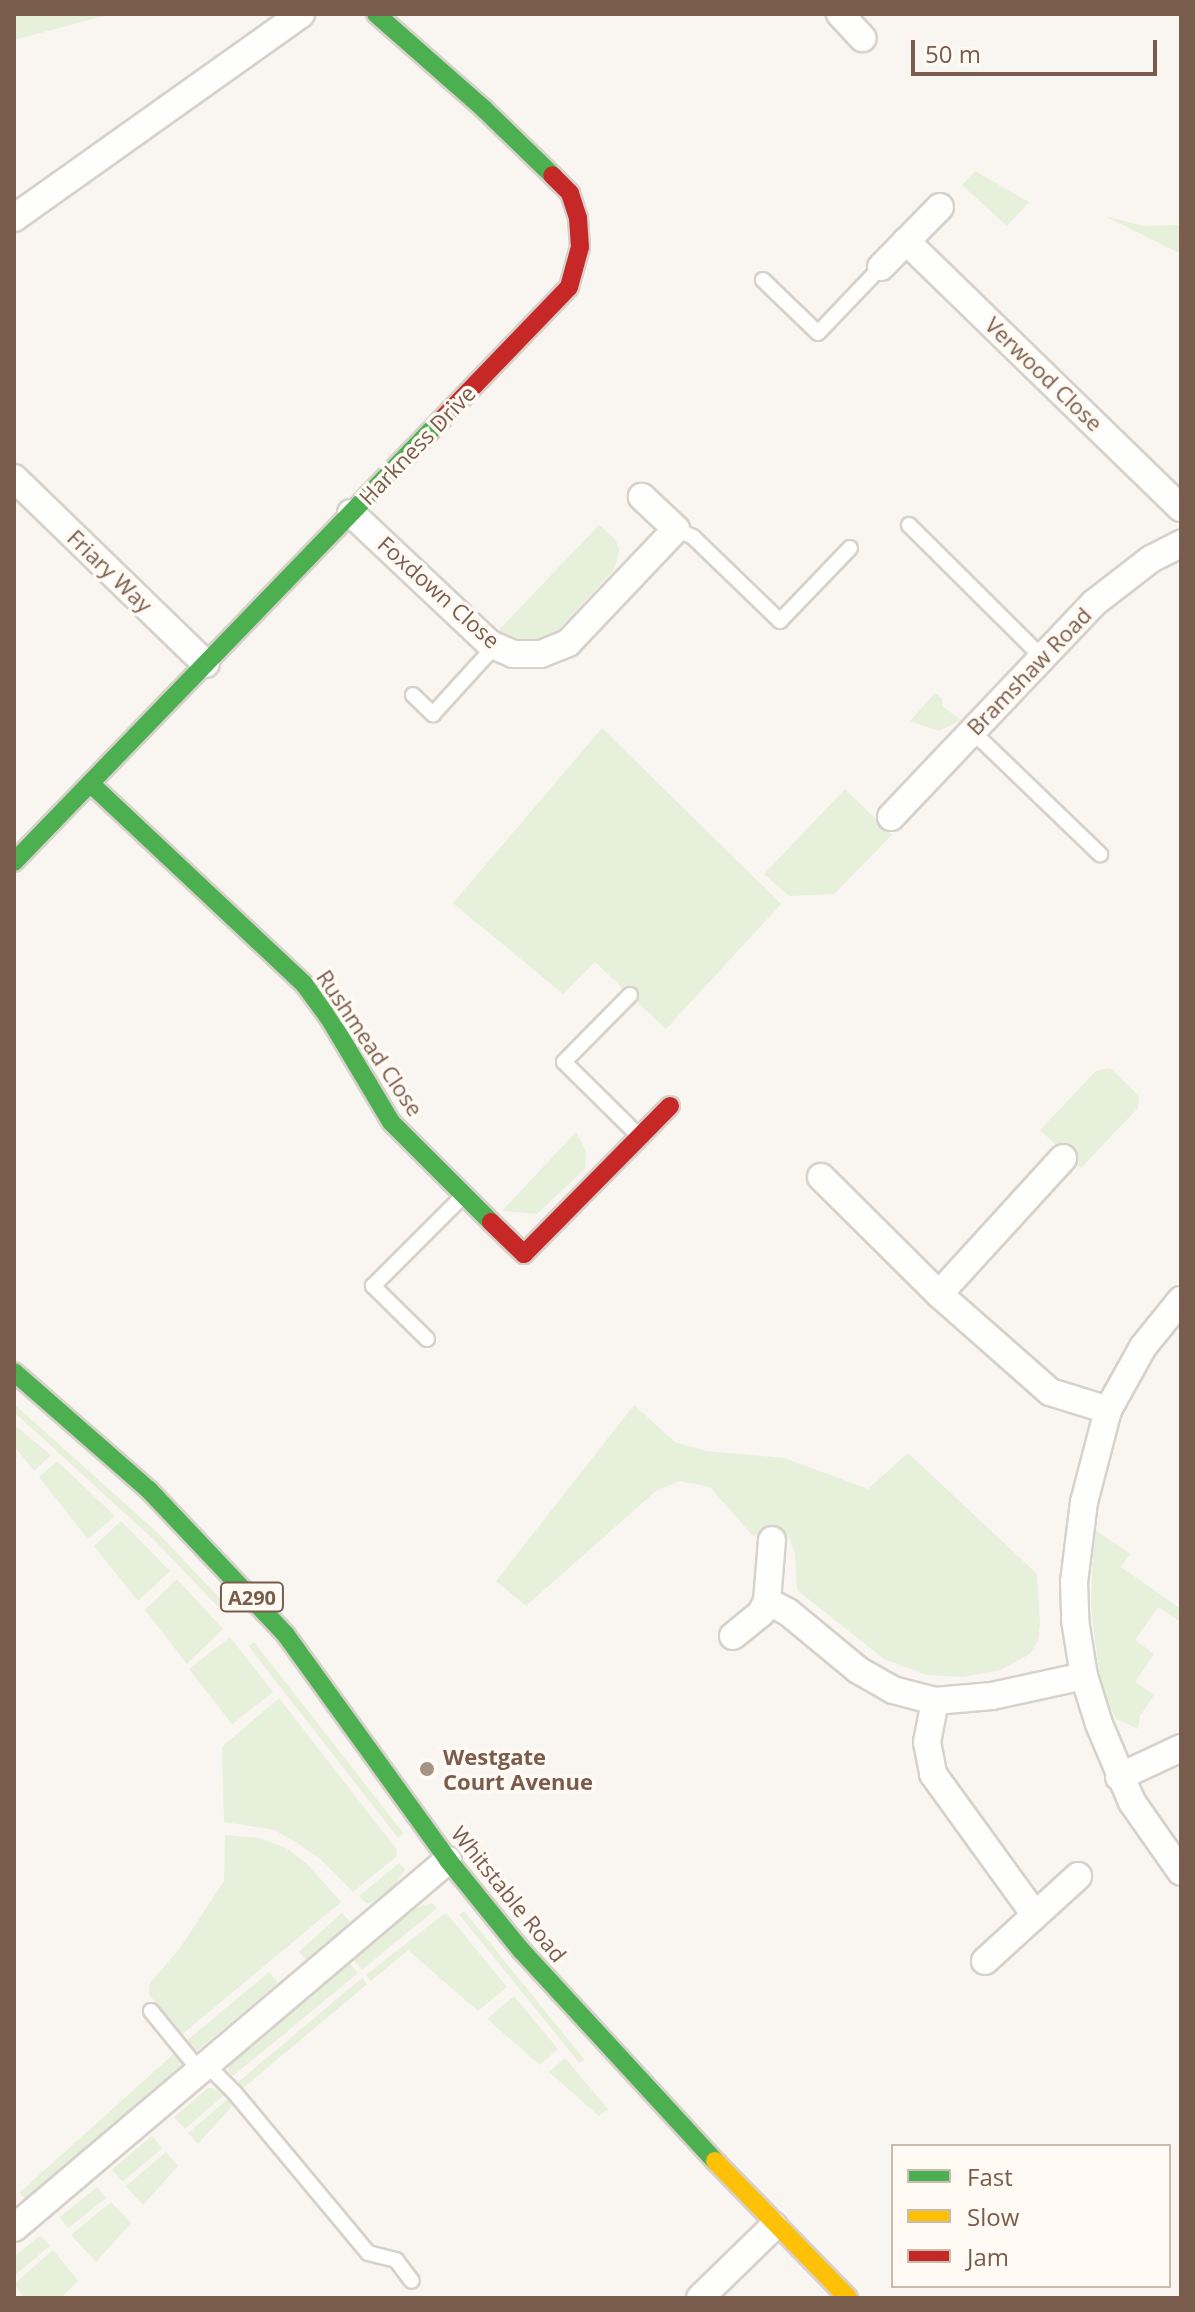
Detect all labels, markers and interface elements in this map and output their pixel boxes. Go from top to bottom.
scale bar [915,24,1161,74]
text: 50 m [925,37,981,70]
street label: Verwood Close [980,311,1108,437]
street label: Harkness Drive [354,380,480,510]
street label: Friary Way [62,524,158,618]
street label: Foxdown Close [373,530,505,654]
street label: Bramshaw Road [961,602,1097,740]
street label: Rushmead Close [311,965,429,1121]
road number: A290 [218,1581,286,1613]
place label: Westgate Court Avenue [443,1743,593,1794]
marker: Westgate Court Avenue [418,1760,436,1778]
street label: Whitstable Road [446,1821,572,1967]
legend [891,2144,1171,2288]
text: Fast [967,2160,1013,2193]
text: Slow [967,2200,1019,2233]
text: Jam [967,2240,1009,2273]

